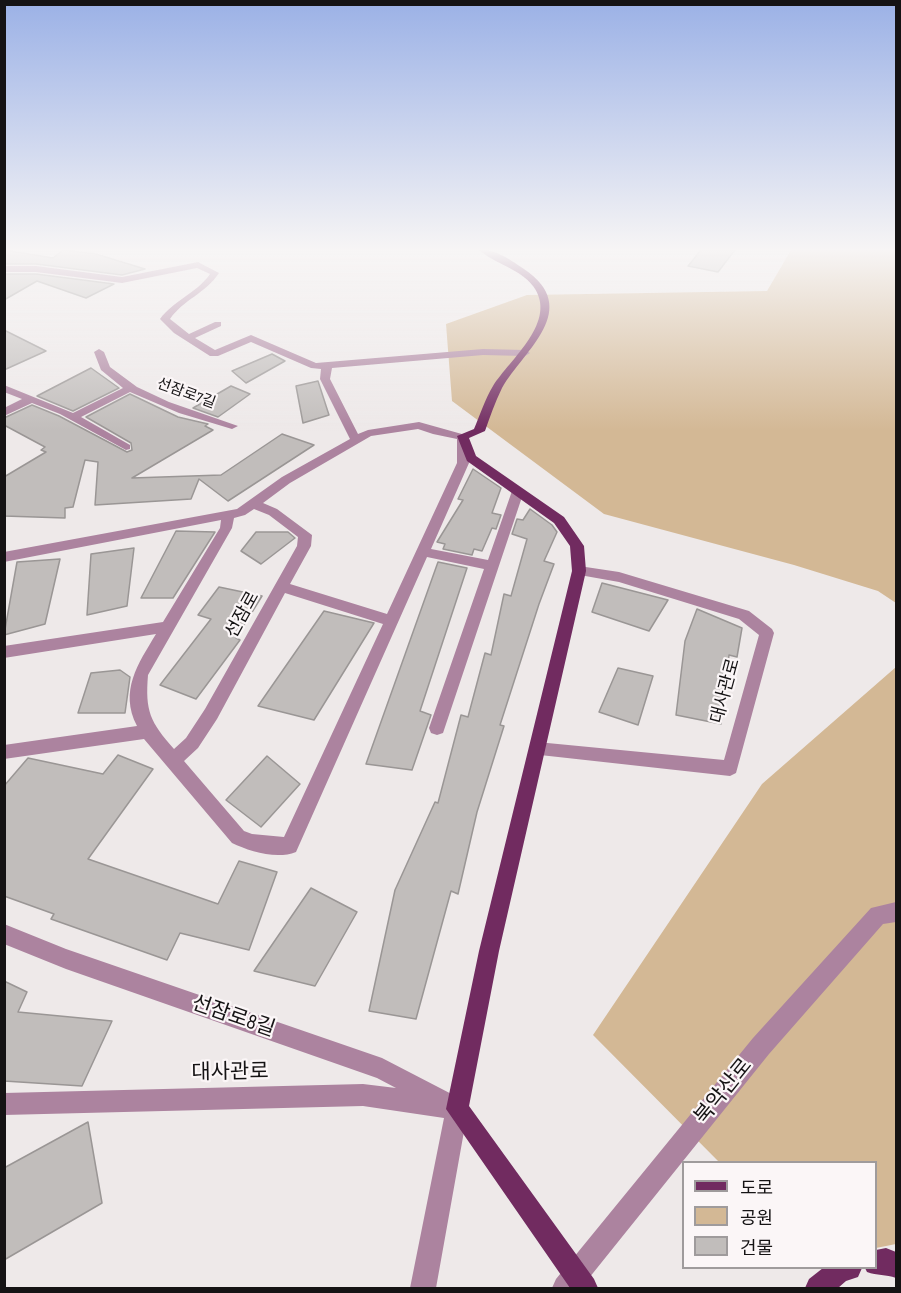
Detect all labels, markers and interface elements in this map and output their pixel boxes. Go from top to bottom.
street label: 선잠로7길 [154,375,218,413]
street label: 선잠로 [222,588,264,642]
street label: 대사관로 [707,656,745,726]
street label: 선잠로8길 [188,991,278,1043]
street label: 북악산로 [690,1054,758,1130]
street label: 대사관로 [191,1060,269,1086]
legend [682,1161,877,1269]
text: 도로 [740,1178,773,1199]
text: 공원 [740,1208,773,1229]
text: 건물 [740,1238,773,1259]

